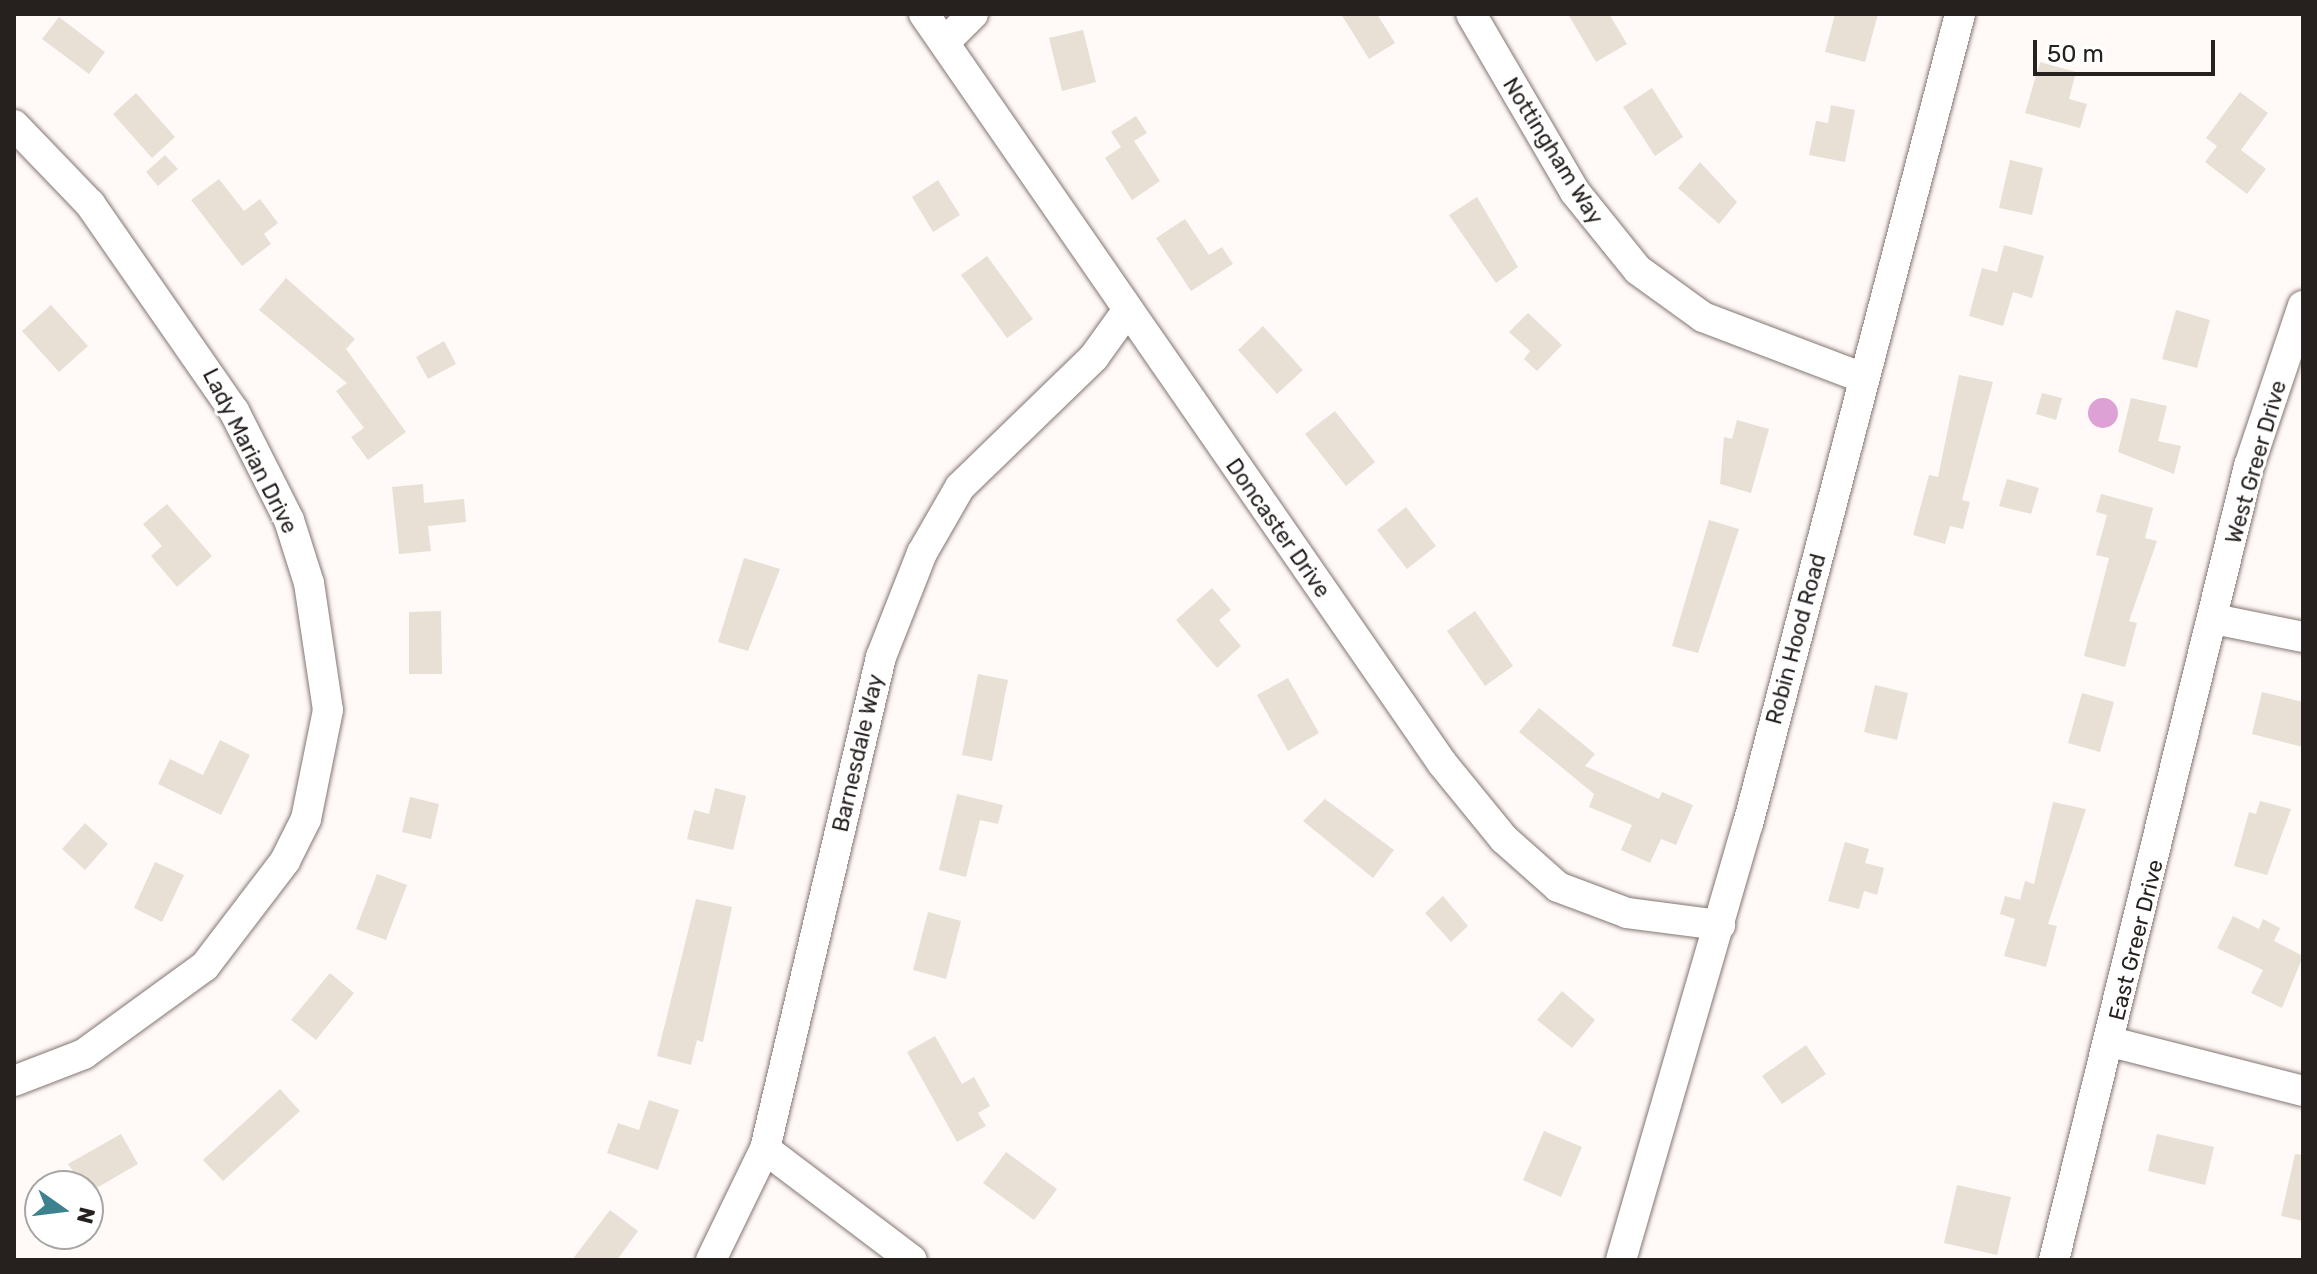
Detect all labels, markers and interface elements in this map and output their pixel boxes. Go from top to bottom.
scale bar [2037,24,2219,74]
text: 50 m [2047,40,2104,68]
street label: Nottingham Way [1497,73,1609,229]
street label: Lady Marian Drive [197,364,303,538]
street label: West Greer Drive [2220,377,2292,547]
street label: Doncaster Drive [1220,453,1336,603]
street label: Robin Hood Road [1761,551,1831,727]
street label: Barnesdale Way [827,671,889,835]
street label: East Greer Drive [2103,857,2169,1023]
north arrow [24,1170,104,1250]
text: N [71,1204,101,1226]

